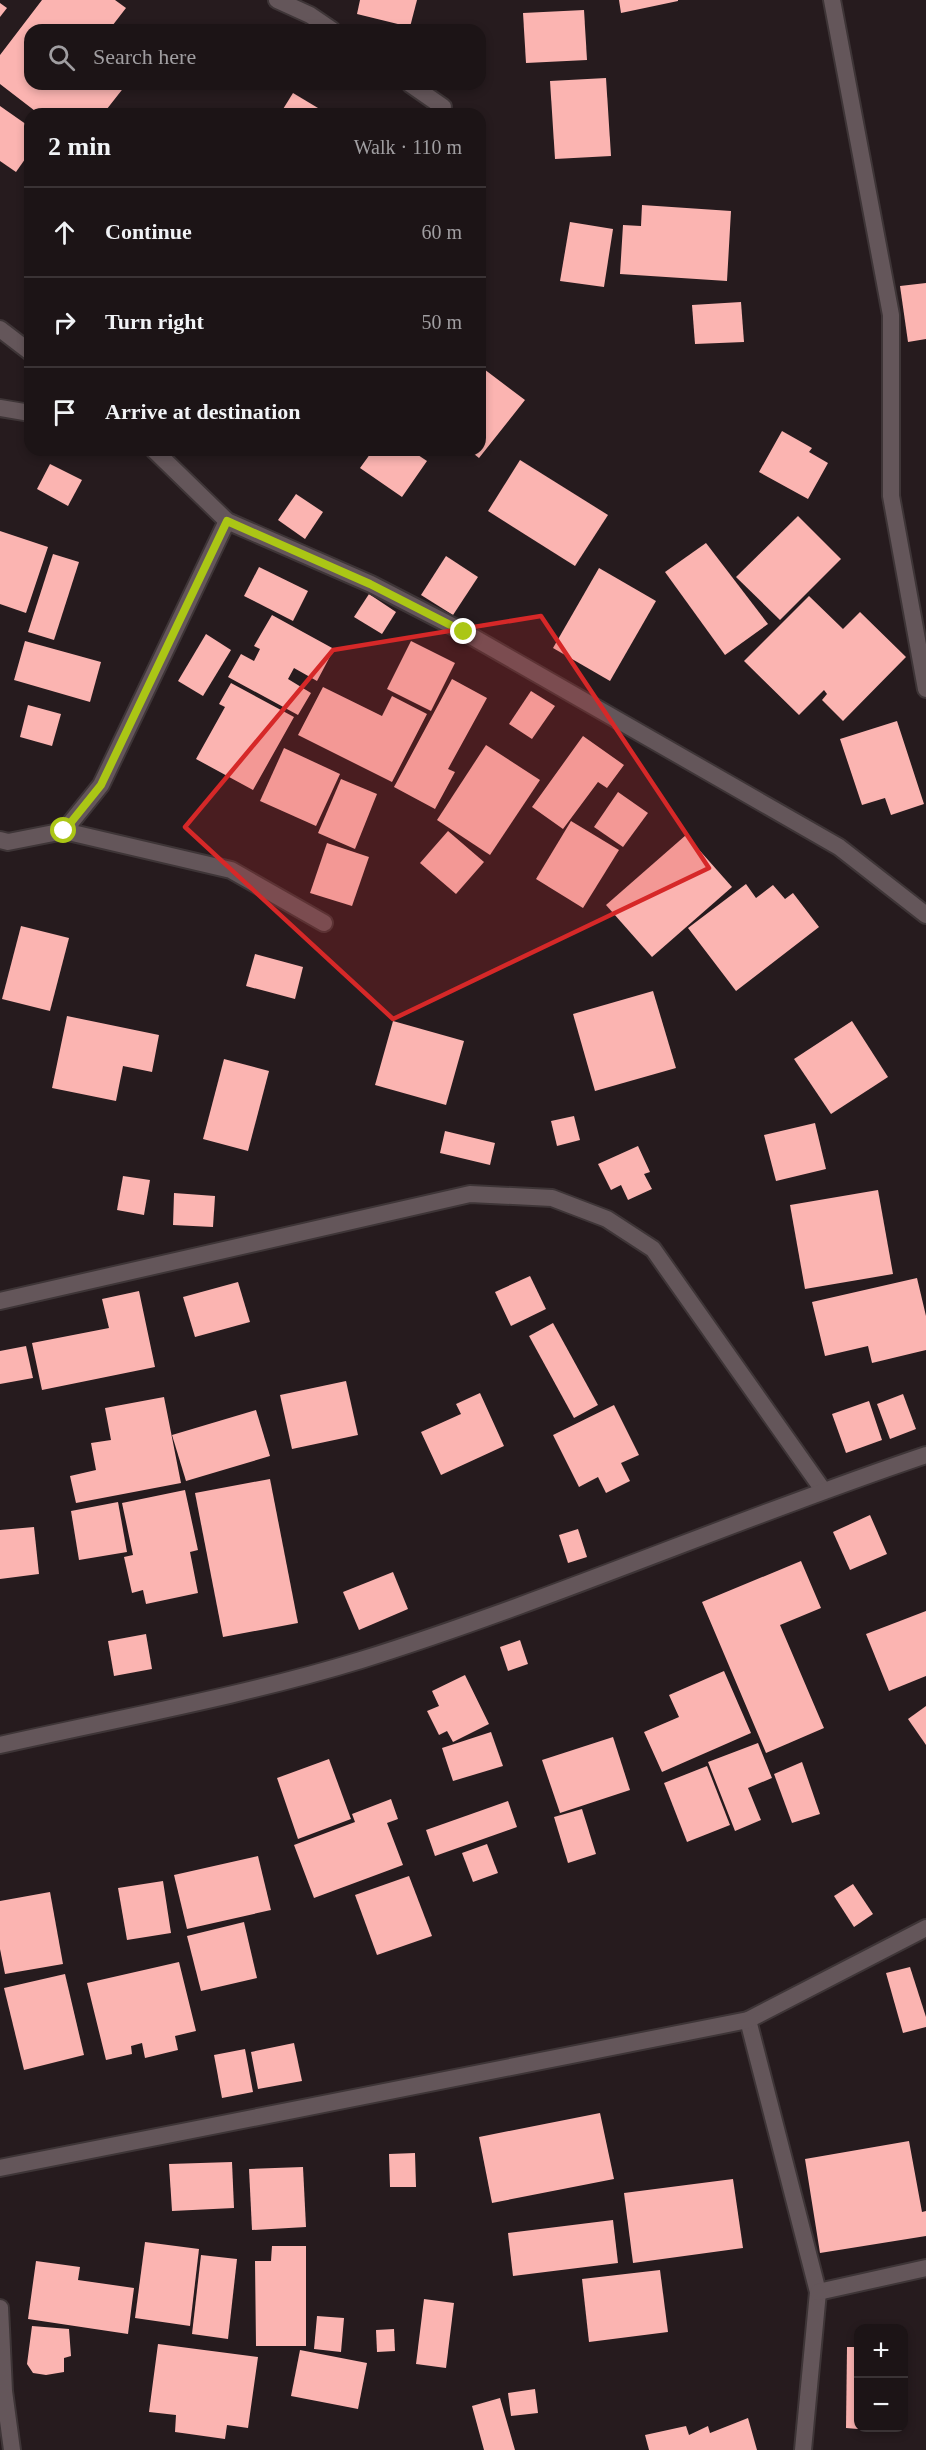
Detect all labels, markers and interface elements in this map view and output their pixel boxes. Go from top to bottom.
search box [24,24,486,90]
icon: search [45,41,78,74]
text: Search here [93,44,196,69]
text: 2 min [48,132,111,161]
text: Walk · 110 m [354,136,462,158]
icon: ahead [48,216,81,249]
text: Continue [105,219,192,244]
text: 60 m [421,221,462,243]
icon: right [48,306,81,339]
text: Turn right [105,309,204,334]
text: 50 m [421,311,462,333]
icon: arrive [48,396,81,429]
text: Arrive at destination [105,399,301,424]
route end [450,618,476,644]
route start [50,817,76,843]
map controls [854,2324,908,2432]
button: + [854,2324,908,2378]
button: − [854,2378,908,2432]

